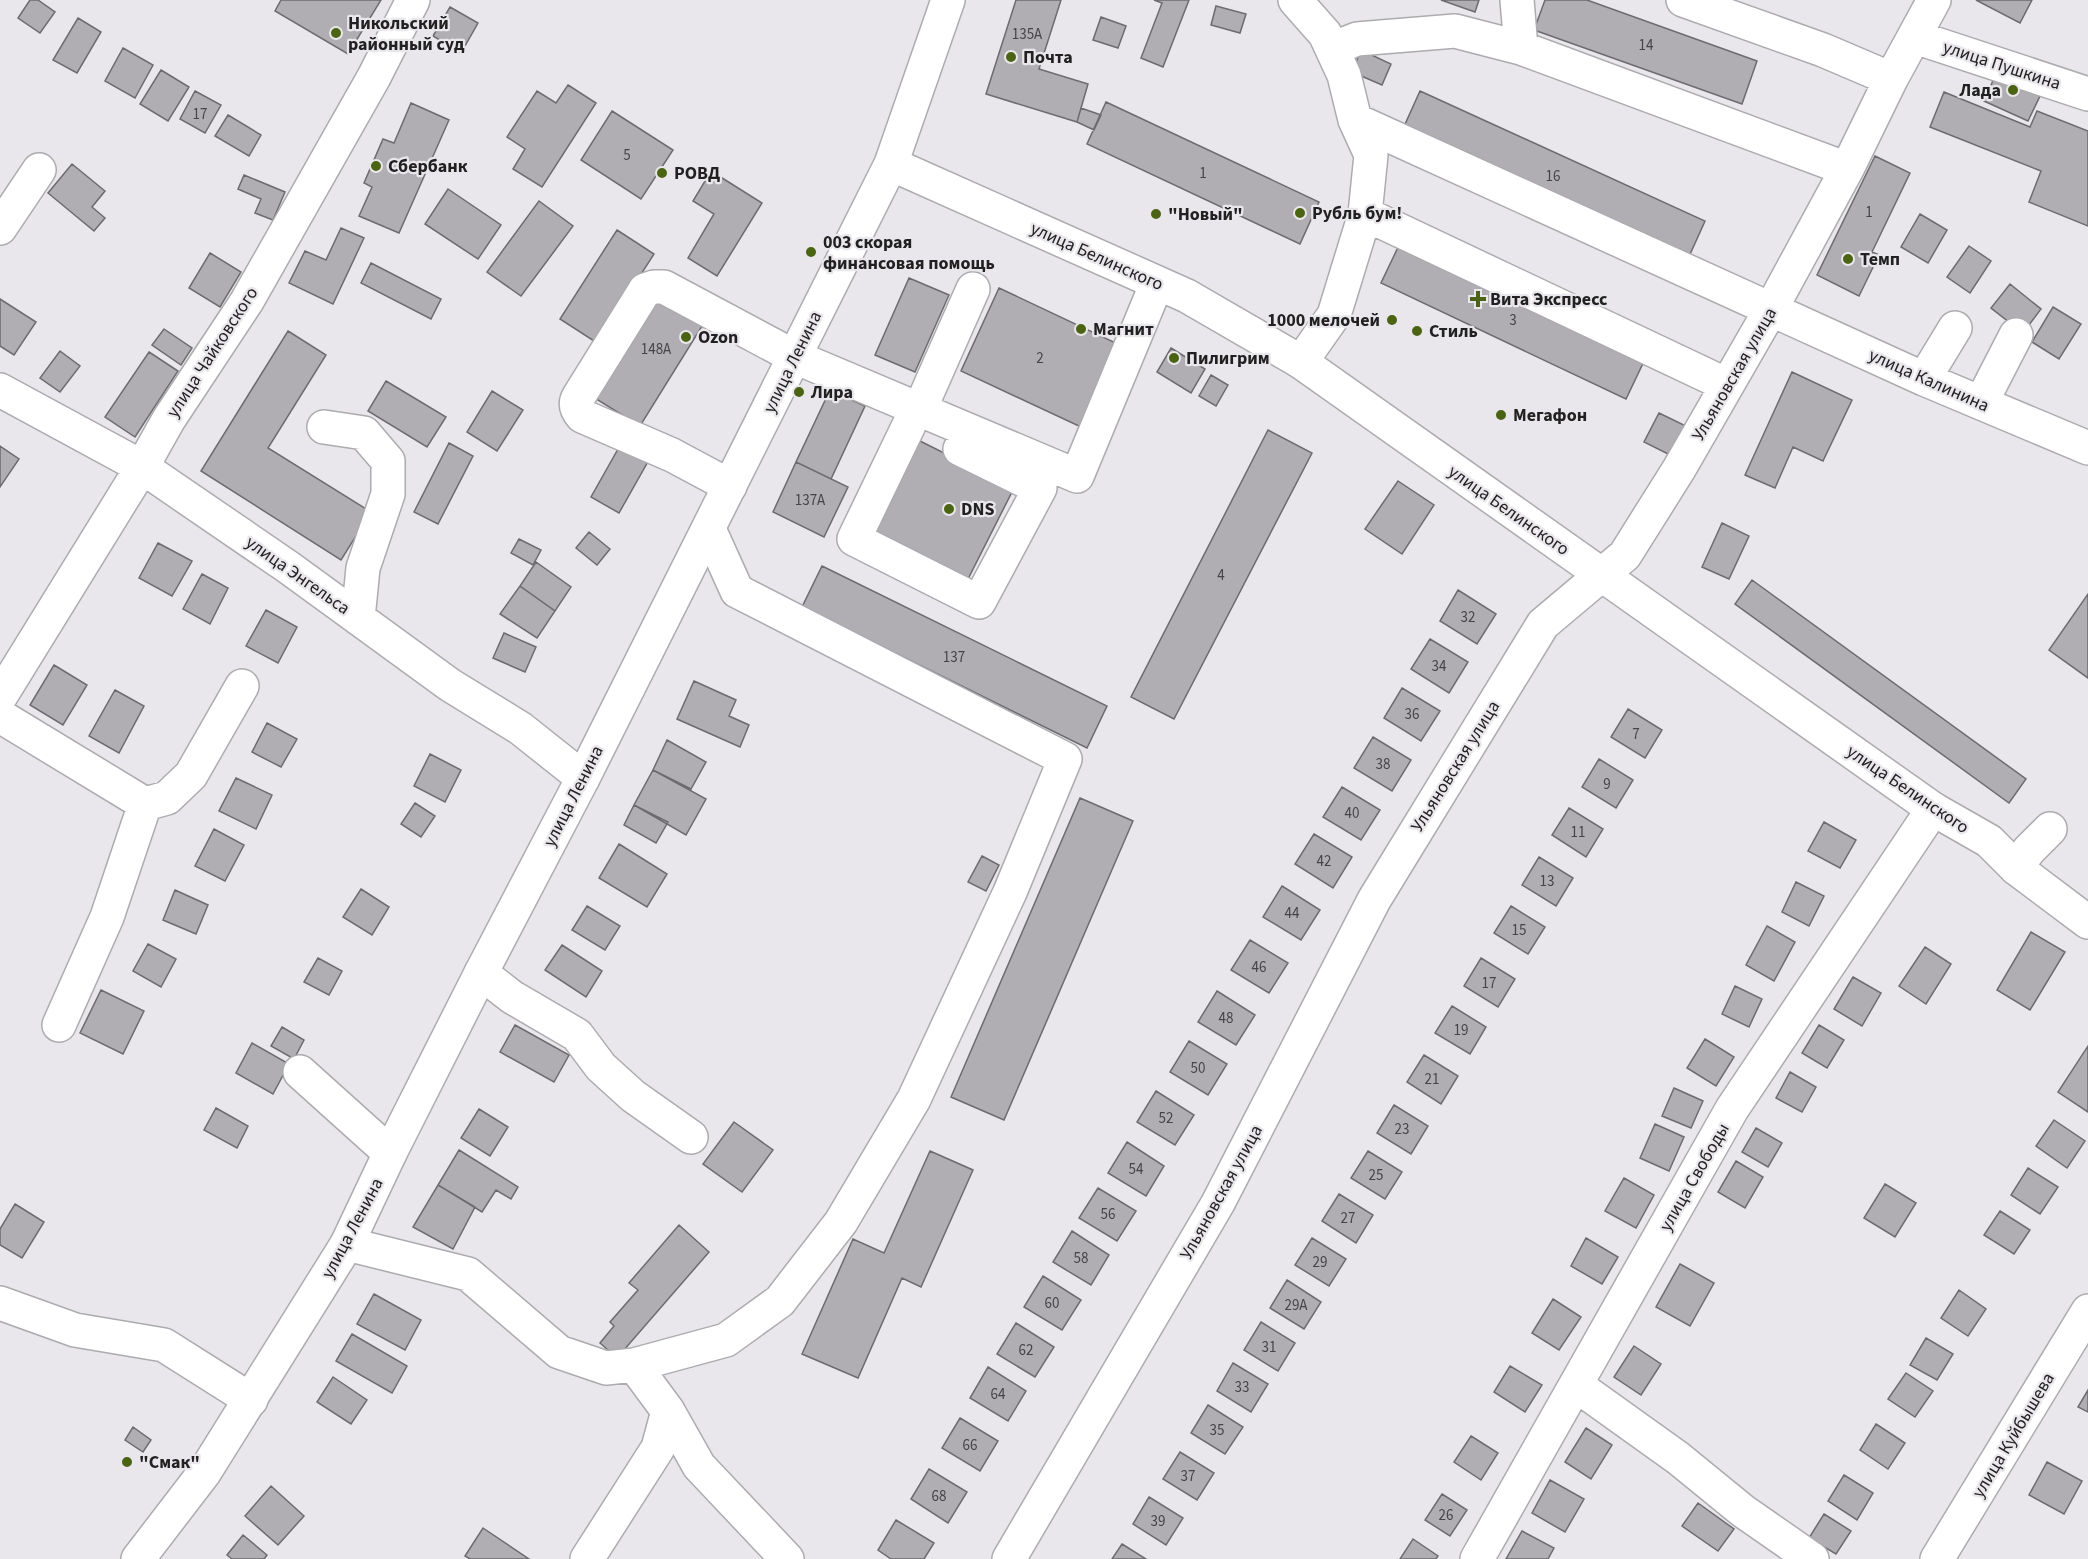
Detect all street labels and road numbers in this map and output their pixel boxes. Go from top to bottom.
street label: улица Пушкина [1940,35,2064,96]
street label: улица Белинского [1026,216,1167,297]
street label: улица Чайковского [161,282,264,422]
street label: Ульяновская улица [1686,303,1783,446]
street label: улица Ленина [757,307,828,417]
street label: улица Калинина [1865,343,1993,418]
street label: улица Белинского [1443,459,1574,562]
street label: улица Энгельса [240,530,355,621]
street label: Ульяновская улица [1405,696,1506,837]
street label: улица Белинского [1841,739,1974,840]
street label: улица Ленина [537,741,610,851]
street label: улица Свободы [1653,1118,1736,1236]
street label: Ульяновская улица [1174,1120,1269,1264]
street label: улица Ленина [315,1174,389,1283]
street label: улица Куйбышева [1966,1368,2061,1503]

